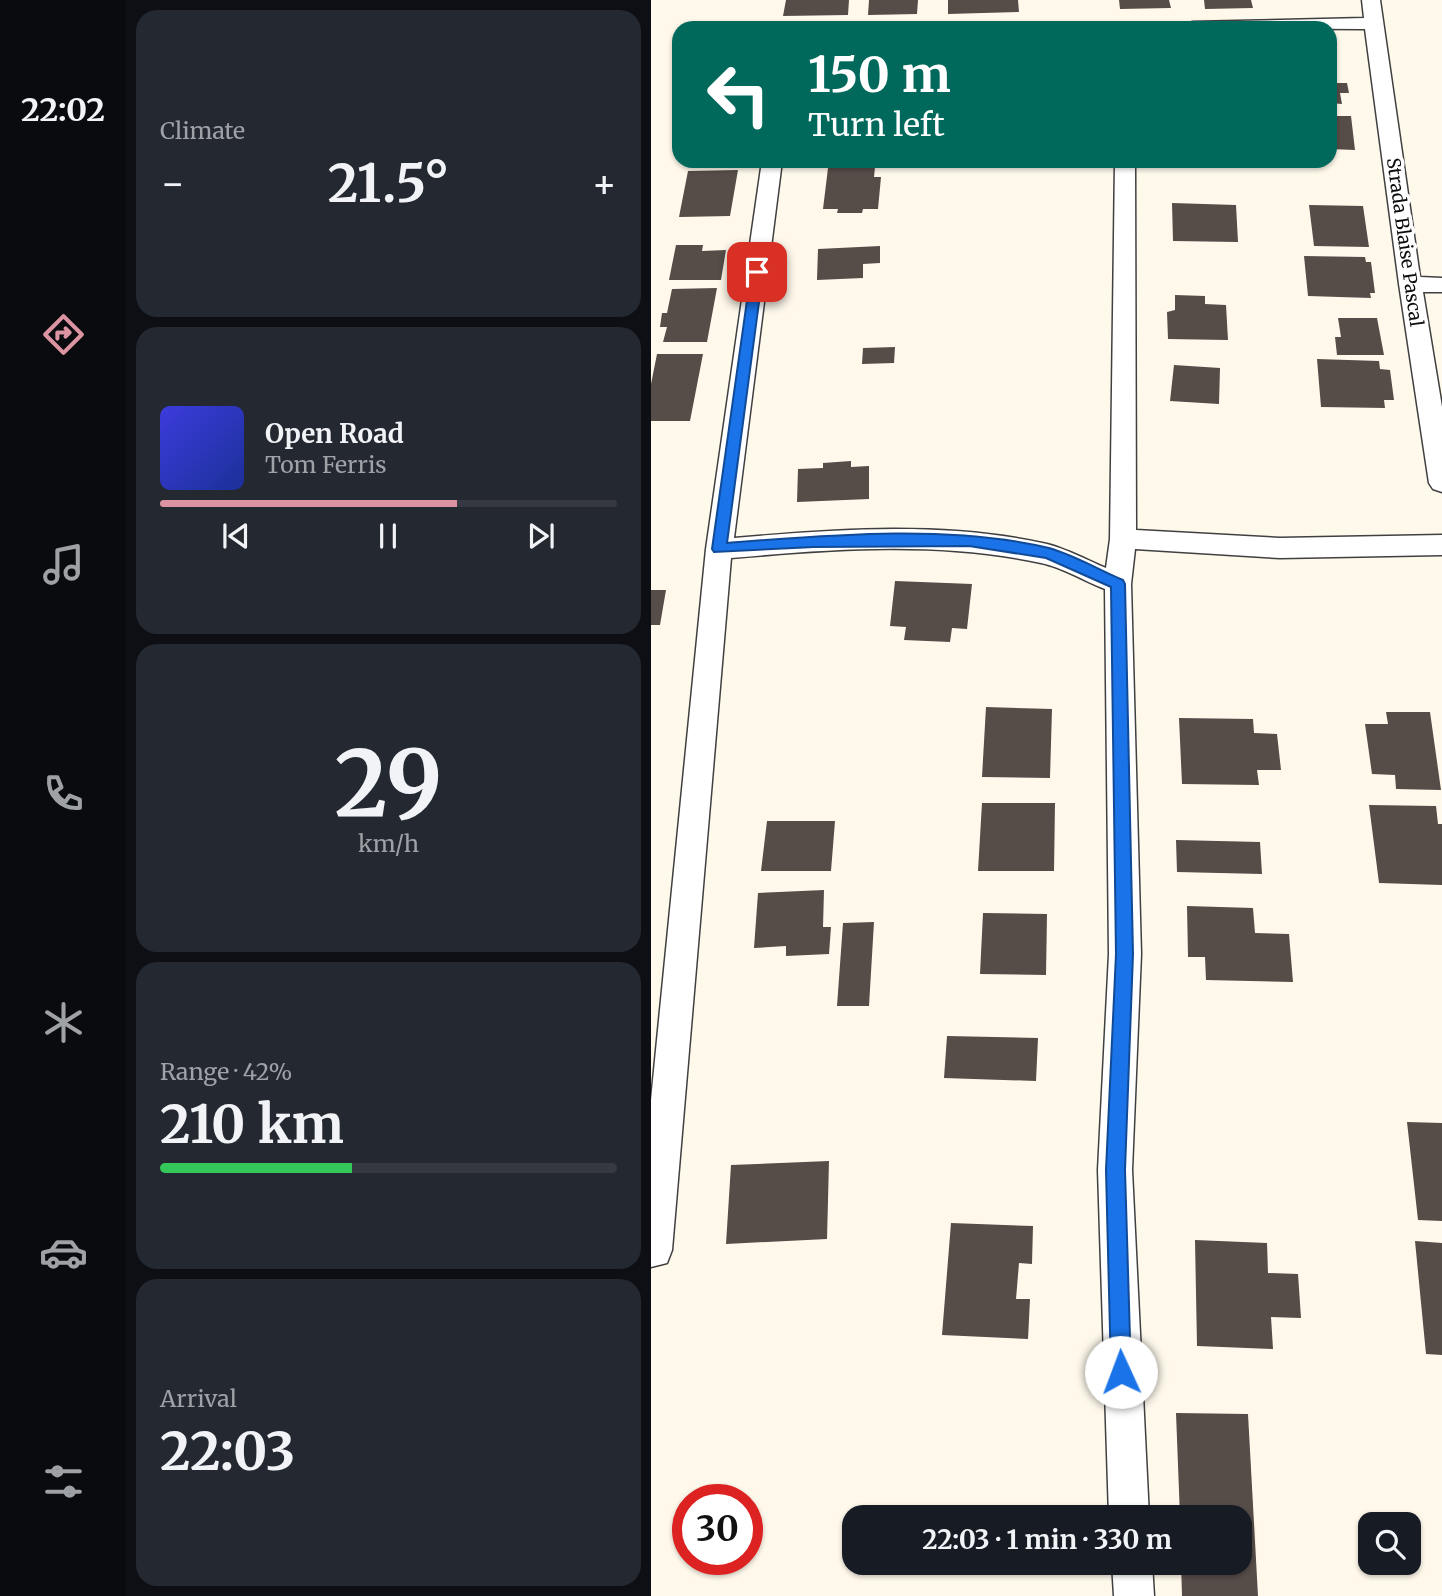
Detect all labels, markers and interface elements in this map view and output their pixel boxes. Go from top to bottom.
text: 150 m [808,44,951,105]
icon: left [693,49,784,140]
text: 22:02 [21,90,105,130]
text: Turn left [808,105,945,145]
text: Climate [160,116,245,145]
text: 21.5° [328,151,449,216]
street label: Strada Blaise Pascal [1382,156,1428,328]
text: − [160,160,185,207]
text: + [592,160,617,207]
pin [727,242,787,302]
icon: arrive [738,253,776,291]
icon: directions [39,310,88,359]
text: Open Road [265,417,404,450]
text: Tom Ferris [265,450,387,479]
icon: previous [217,517,255,555]
icon: pause [369,517,407,555]
icon: next [522,517,560,555]
icon: music [39,540,88,589]
text: 29 [334,726,443,841]
icon: phone [39,769,88,818]
text: km/h [358,829,419,858]
icon: climate [39,998,88,1047]
text: Range · 42% [160,1057,292,1086]
text: 210 km [160,1092,344,1157]
icon: car [39,1228,88,1277]
position arrow [1084,1335,1158,1409]
text: Arrival [160,1384,237,1413]
text: 22:03 [160,1419,295,1484]
icon: filters [39,1457,88,1506]
speed limit sign: 30 [672,1484,763,1575]
map controls [1358,1512,1421,1575]
button: search [1358,1512,1421,1575]
text: 22:03 · 1 min · 330 m [922,1523,1172,1556]

